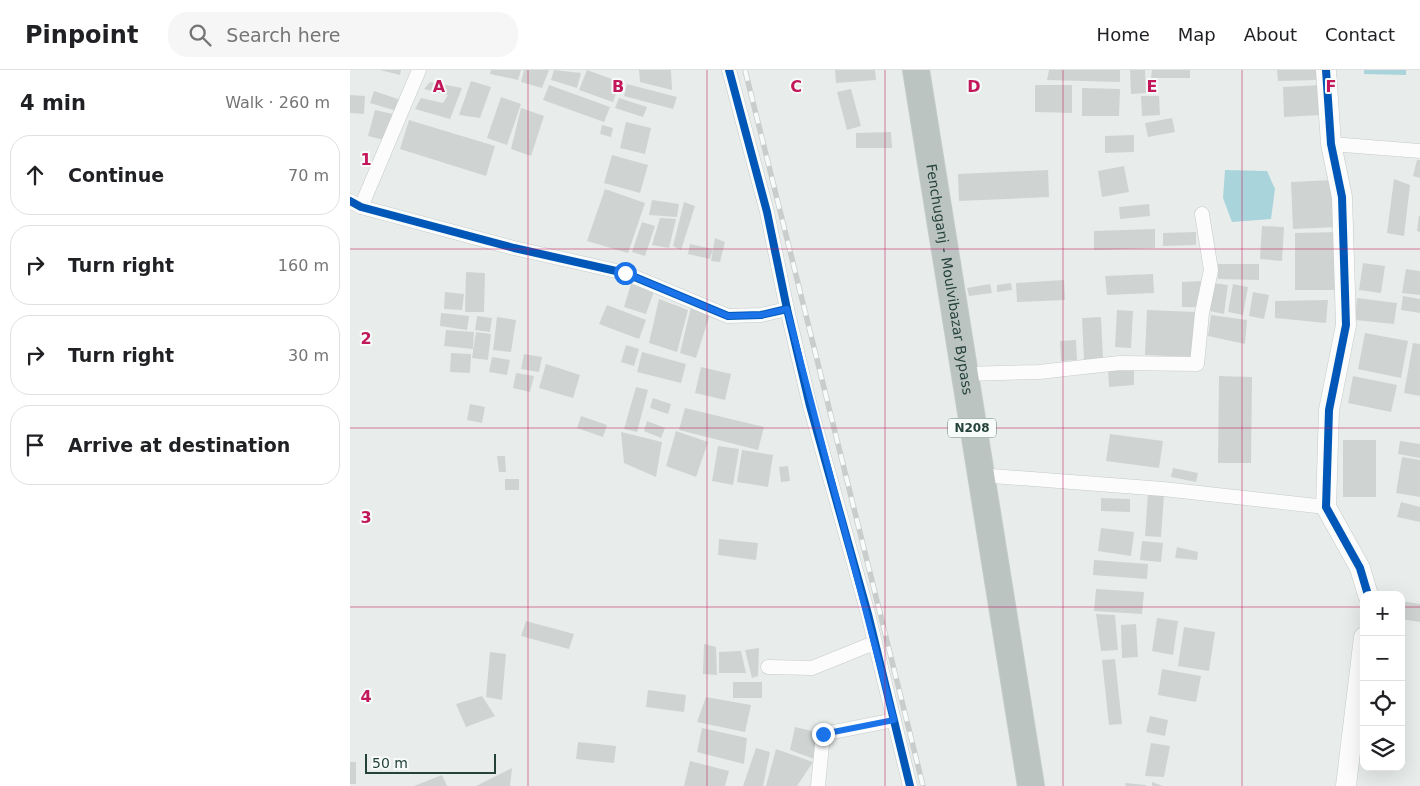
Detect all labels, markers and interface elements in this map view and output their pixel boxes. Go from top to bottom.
search box [168,12,518,57]
text: Pinpoint [25,21,138,49]
icon: search [186,21,214,49]
text: Search here [226,24,341,46]
text: Home [1097,24,1150,45]
text: Map [1178,24,1216,45]
text: About [1244,24,1297,45]
text: Contact [1325,24,1395,45]
text: A [433,77,446,96]
text: B [612,77,624,96]
text: C [790,77,802,96]
text: D [967,77,981,96]
text: E [1147,77,1157,96]
text: F [1326,77,1336,96]
text: 4 min [20,91,86,115]
text: Walk · 260 m [225,93,330,112]
text: 1 [360,150,372,169]
icon: ahead [21,161,49,189]
street label: Fenchuganj - Moulvibazar Bypass [923,163,976,396]
text: Continue [68,164,164,186]
text: 70 m [288,166,329,185]
icon: right [21,251,49,279]
text: Turn right [68,254,174,276]
text: 160 m [278,256,329,275]
route start [614,262,637,285]
text: 2 [360,329,372,348]
icon: right [21,341,49,369]
text: Turn right [68,344,174,366]
text: 30 m [288,346,329,365]
road number: N208 [948,418,996,438]
icon: arrive [21,431,49,459]
text: Arrive at destination [68,434,290,456]
text: 3 [360,508,372,527]
map controls [1360,591,1405,771]
button: + [1360,591,1405,636]
button: − [1360,636,1405,681]
button: locate [1360,681,1405,726]
text: 4 [360,687,372,706]
route end [812,723,835,746]
button: layers [1360,726,1405,771]
scale bar [365,751,496,774]
text: 50 m [372,755,408,771]

